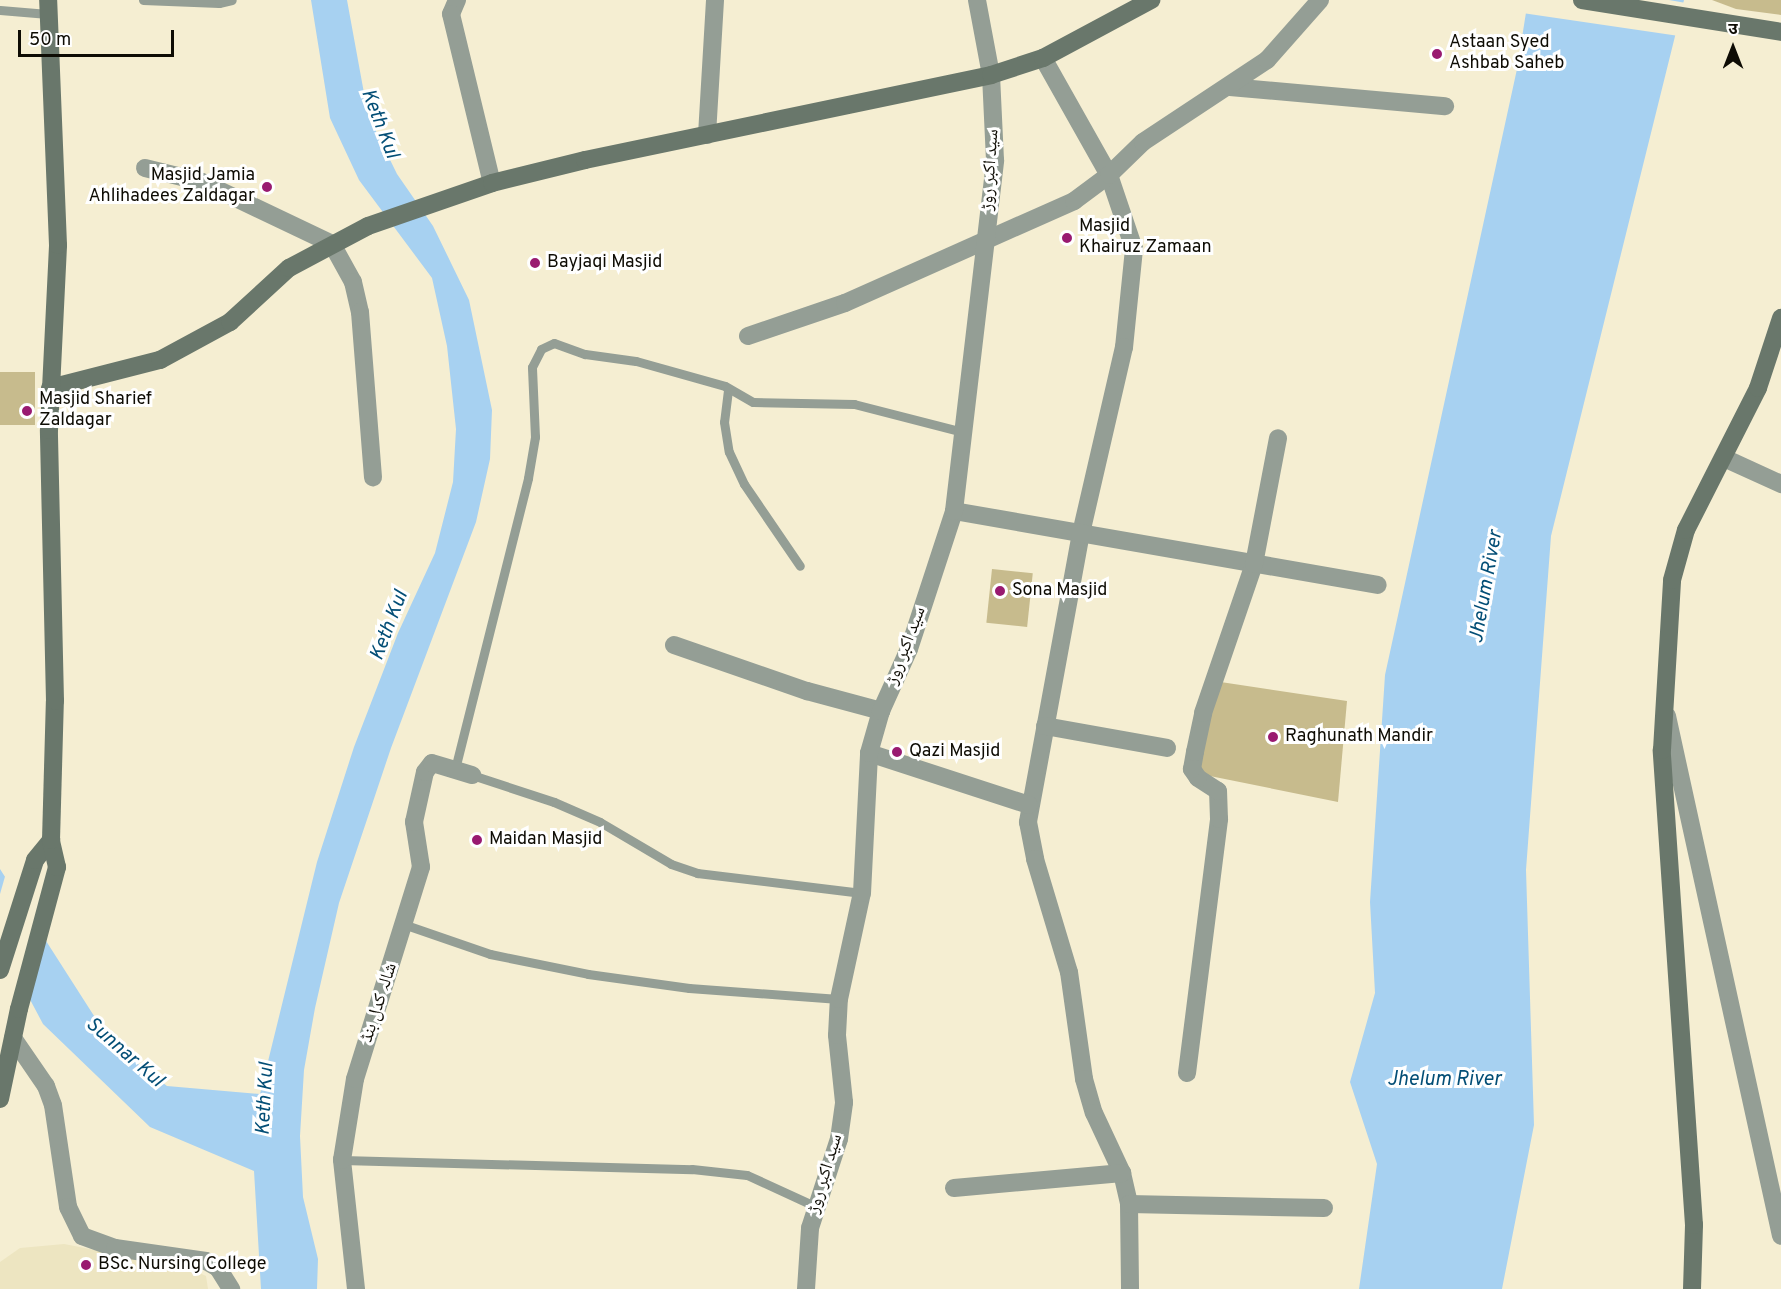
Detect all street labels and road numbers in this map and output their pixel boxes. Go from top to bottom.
street label: سید اکبر روڑ [977,128,1005,212]
street label: سید اکبر روڑ [882,604,932,688]
street label: شالہ کدل بنڈ [357,960,403,1046]
street label: سید اکبر روڑ [804,1132,848,1216]

